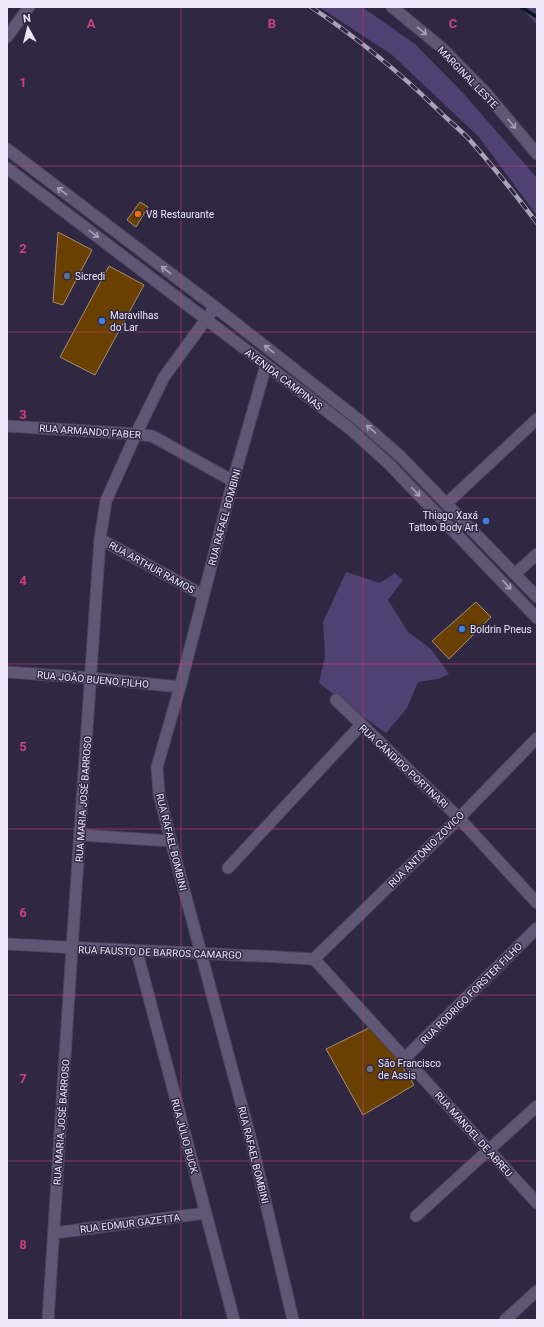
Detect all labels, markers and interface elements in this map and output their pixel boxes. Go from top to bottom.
north arrow [8,8,48,48]
text: N [22,12,32,25]
text: A [87,16,96,31]
text: B [268,16,276,31]
text: C [449,16,458,31]
one-way arrow [417,27,427,36]
street label: MARGINAL LESTE [435,44,500,111]
text: 1 [19,75,27,90]
one-way arrow [508,119,517,130]
one-way arrow [57,187,68,195]
marker: V8 Restaurante [133,209,143,219]
place label: V8 Restaurante [146,209,214,220]
one-way arrow [88,230,99,238]
text: 2 [19,241,27,256]
one-way arrow [160,265,171,274]
marker: Sicredi [62,271,72,281]
place label: Sicredi [75,271,105,282]
place label: Maravilhas do Lar [110,310,159,333]
marker: Maravilhas do Lar [97,316,107,326]
one-way arrow [263,344,274,353]
street label: AVENIDA CAMPINAS [243,347,325,412]
text: 3 [19,407,27,422]
street label: RUA ARMANDO FABER [39,422,141,441]
one-way arrow [366,425,376,434]
street label: RUA RAFAEL BOMBINI [206,468,243,567]
one-way arrow [412,487,421,497]
place label: Thiago Xaxá Tattoo Body Art [409,510,478,533]
marker: Thiago Xaxá Tattoo Body Art [481,516,491,526]
street label: RUA ARTHUR RAMOS [107,539,197,596]
text: 4 [19,573,27,588]
one-way arrow [502,580,511,590]
marker: Boldrin Pneus [457,624,467,634]
place label: Boldrin Pneus [470,624,532,635]
street label: RUA JOÃO BUENO FILHO [37,668,150,690]
street label: RUA CÂNDIDO PORTINARI [357,722,451,810]
street label: RUA MARIA JOSÉ BARROSO [73,736,93,862]
text: 5 [19,739,27,754]
street label: RUA RAFAEL BOMBINI [154,792,189,892]
street label: RUA ANTÔNIO ZOVICO [386,809,466,889]
text: 6 [19,905,27,920]
street label: RUA RODRIGO FORSTER FILHO [418,940,524,1046]
street label: RUA FAUSTO DE BARROS CAMARGO [78,944,242,961]
place label: São Francisco de Assis [378,1058,441,1081]
street label: RUA MARIA JOSÉ BARROSO [51,1059,71,1185]
marker: São Francisco de Assis [365,1064,375,1074]
text: 7 [19,1071,27,1086]
street label: RUA MANOEL DE ABREU [433,1090,515,1179]
street label: RUA JÚLIO BUCK [169,1097,201,1175]
street label: RUA RAFAEL BOMBINI [236,1105,271,1205]
street label: RUA EDMUR GAZETTA [79,1212,181,1235]
text: 8 [19,1237,27,1252]

